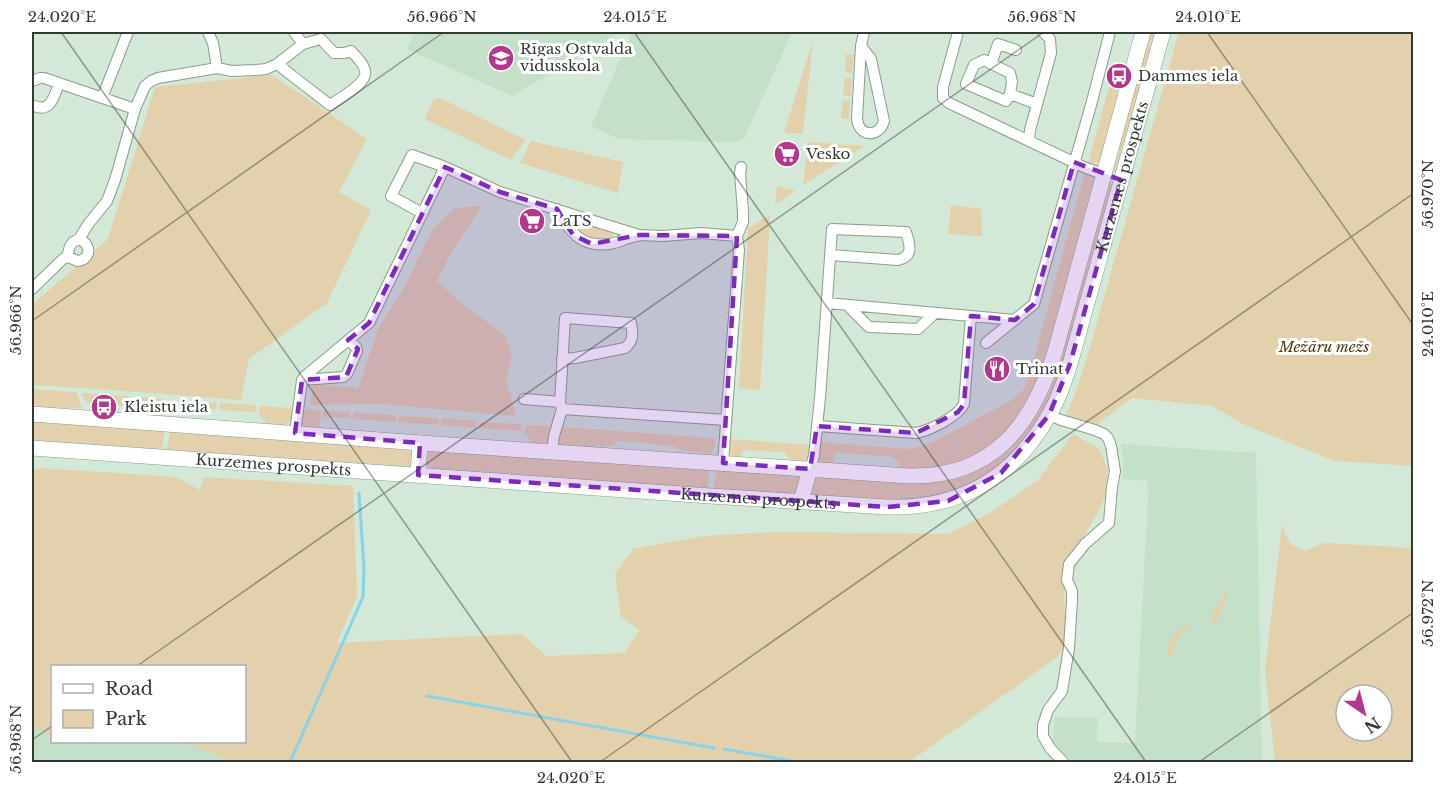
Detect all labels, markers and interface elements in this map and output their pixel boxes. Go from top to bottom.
text: 24.020°E [28,7,96,26]
text: 56.966°N [407,7,477,26]
text: 24.015°E [603,7,667,26]
text: 56.968°N [1007,7,1077,26]
text: 24.010°E [1175,7,1241,26]
place label: Rīgas Ostvalda vidusskola [520,39,633,75]
school or university icon: Rīgas Ostvalda vidusskola [486,43,516,73]
bus stop icon: Dammes iela [1104,61,1134,91]
place label: Dammes iela [1138,66,1239,85]
street label: Kurzemes prospekts [1092,99,1152,254]
supermarket icon: Vesko [772,139,802,169]
place label: Vesko [805,144,851,163]
text: 56.970°N [1418,160,1437,228]
supermarket icon: LaTS [517,206,547,236]
place label: LaTS [552,211,592,230]
text: 56.966°N [6,285,25,355]
text: 24.010°E [1418,291,1437,357]
park label: Mežāru mežs [1278,337,1369,356]
restaurant icon: Trinat [982,354,1012,384]
place label: Trinat [1016,359,1064,378]
bus stop icon: Kleistu iela [89,392,119,422]
place label: Kleistu iela [124,397,209,416]
street label: Kurzemes prospekts [195,450,352,480]
street label: Kurzemes prospekts [680,484,837,513]
text: 56.972°N [1418,579,1437,647]
legend [51,665,246,743]
text: Road [105,678,153,700]
north arrow [1334,683,1394,743]
text: 56.968°N [6,704,25,774]
text: Park [105,708,147,730]
text: N [1361,713,1385,738]
text: 24.020°E [537,768,605,787]
text: 24.015°E [1113,768,1177,787]

